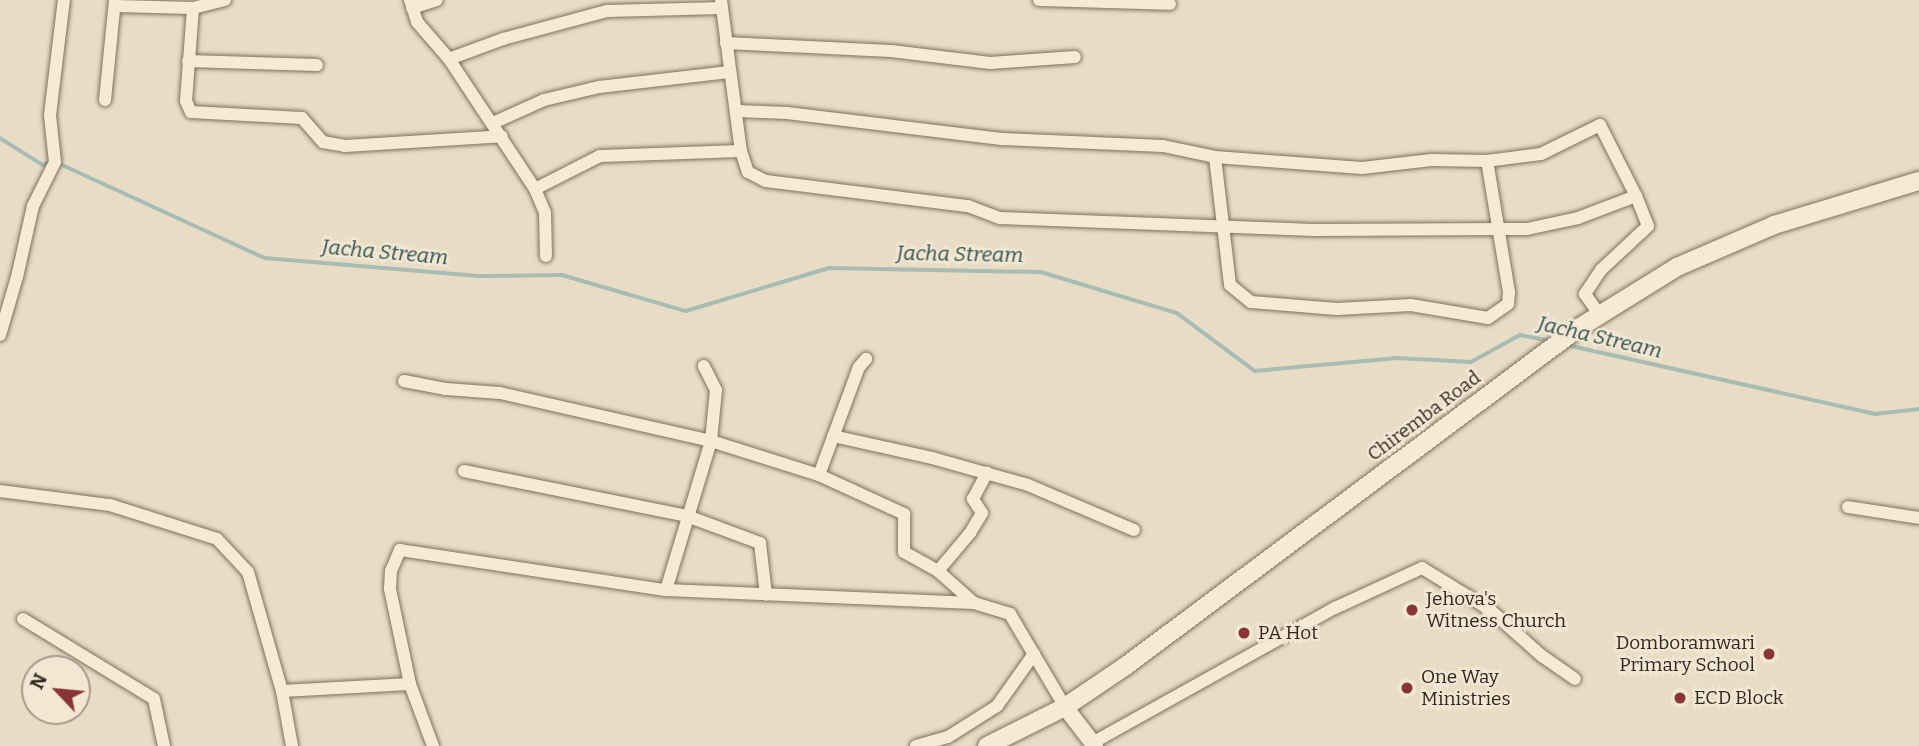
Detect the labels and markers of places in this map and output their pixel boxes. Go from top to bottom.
place label: Jehova's Witness Church [1426,588,1566,632]
marker: Jehova's Witness Church [1404,602,1420,618]
place label: PA Hot [1258,622,1318,644]
marker: PA Hot [1236,625,1252,641]
place label: Domboramwari Primary School [1616,632,1755,676]
marker: Domboramwari Primary School [1761,646,1777,662]
place label: One Way Ministries [1421,666,1511,710]
marker: One Way Ministries [1399,680,1415,696]
place label: ECD Block [1694,687,1784,709]
marker: ECD Block [1672,690,1688,706]

